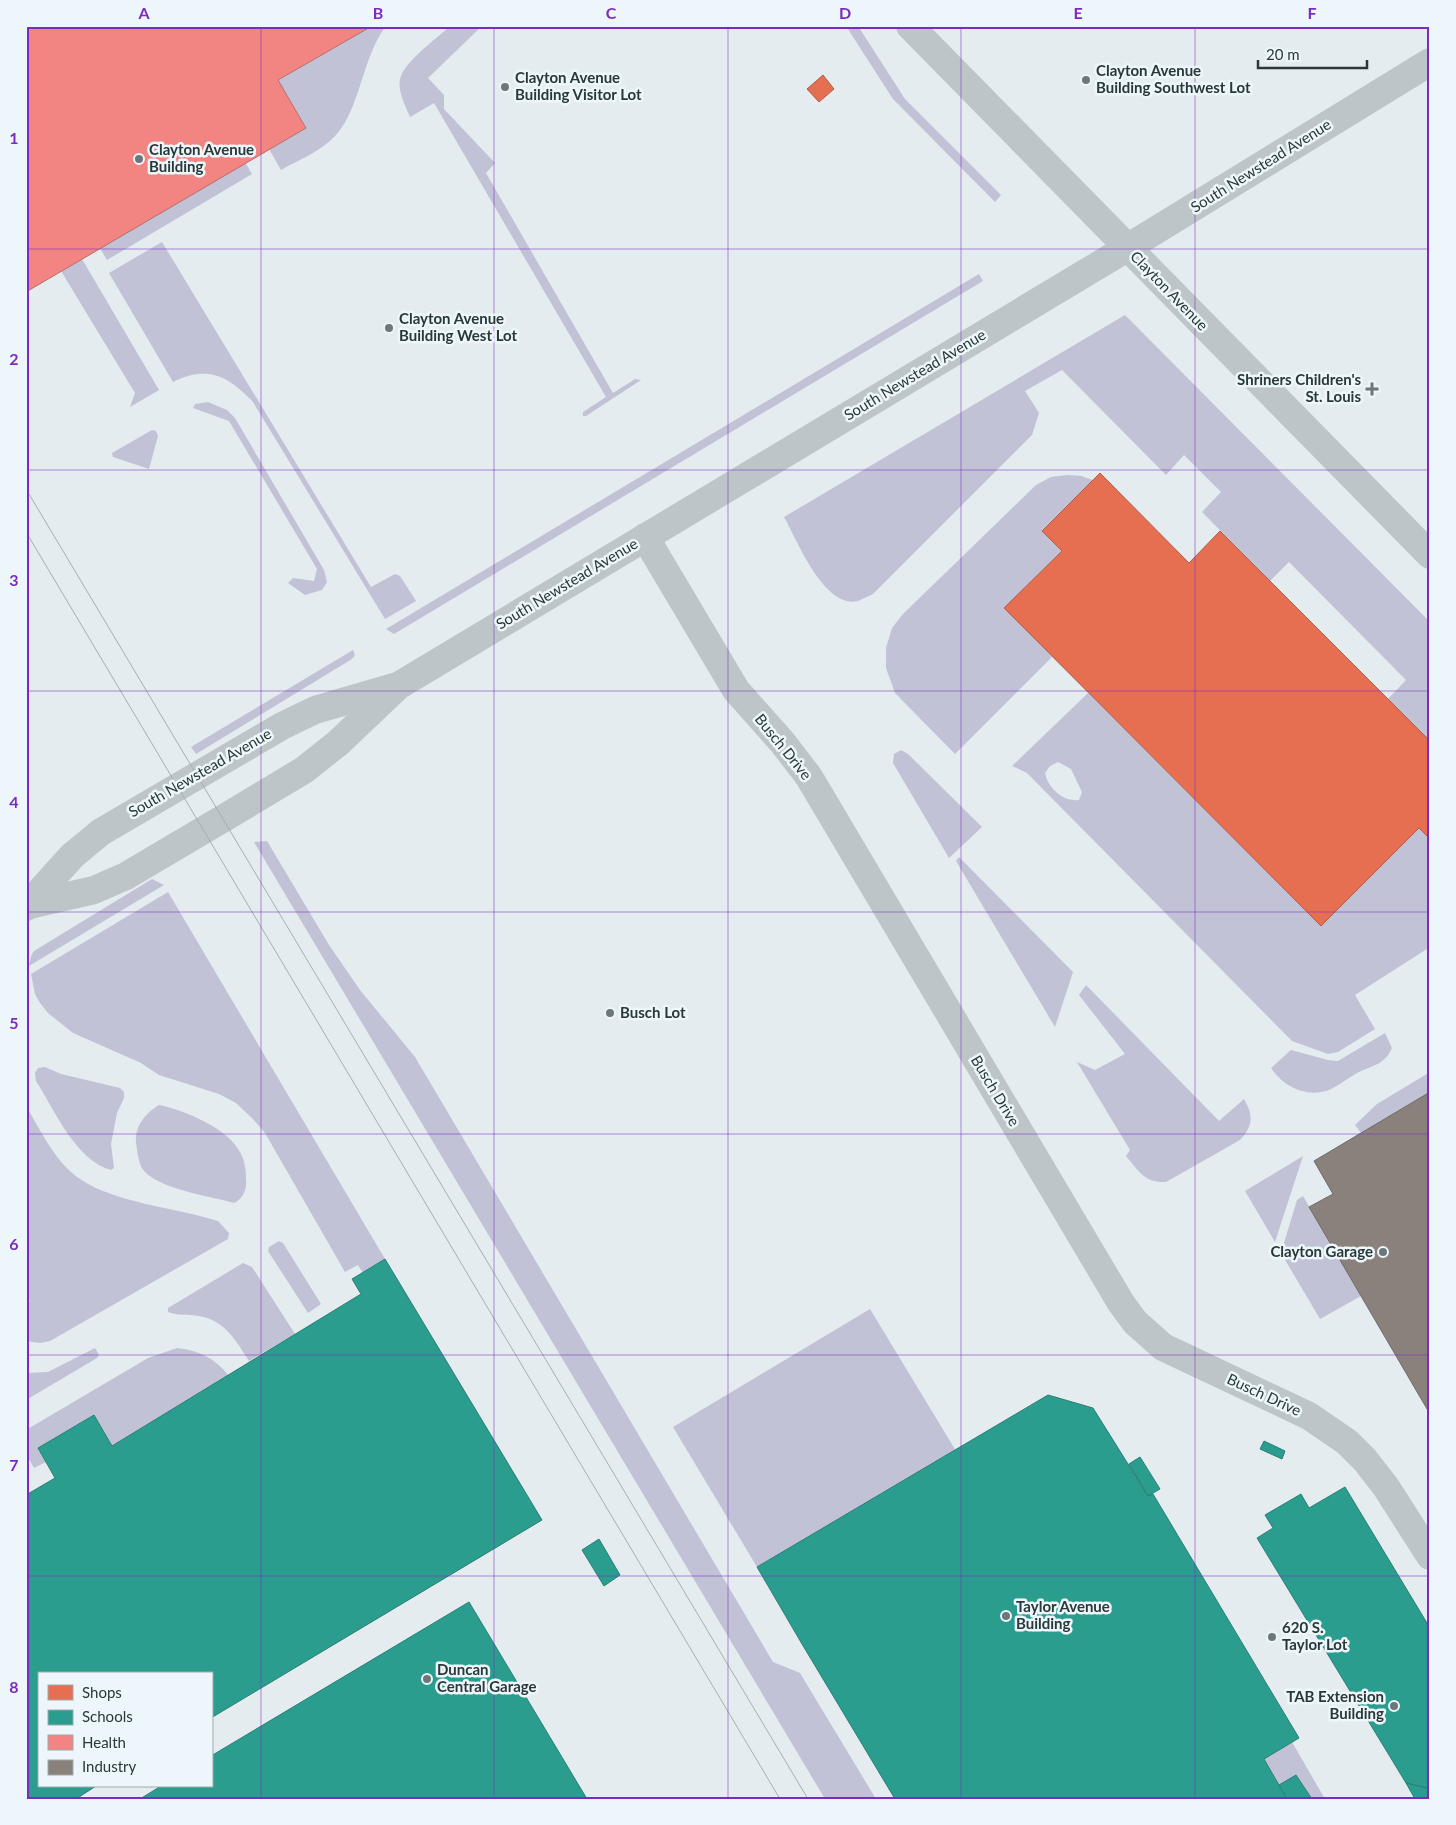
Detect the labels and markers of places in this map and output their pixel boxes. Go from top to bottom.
place label: Clayton Avenue Building Southwest Lot [1096,61,1251,96]
place label: Clayton Avenue Building Visitor Lot [515,68,642,103]
marker: Clayton Avenue Building Southwest Lot [1080,74,1092,86]
marker: Clayton Avenue Building Visitor Lot [499,81,511,93]
place label: Clayton Avenue Building [149,140,254,175]
marker: Clayton Avenue Building [133,153,145,165]
place label: Clayton Avenue Building West Lot [399,309,518,344]
marker: Clayton Avenue Building West Lot [383,322,395,334]
place label: Shriners Children's St. Louis [1237,370,1361,405]
marker: Shriners Children's St. Louis [1365,382,1379,396]
place label: Busch Lot [620,1003,686,1021]
marker: Busch Lot [604,1007,616,1019]
place label: Clayton Garage [1270,1242,1373,1260]
marker: Clayton Garage [1377,1246,1389,1258]
place label: Taylor Avenue Building [1016,1597,1110,1632]
marker: Taylor Avenue Building [1000,1610,1012,1622]
place label: 620 S. Taylor Lot [1282,1618,1348,1653]
marker: 620 S. Taylor Lot [1266,1631,1278,1643]
place label: Duncan Central Garage [437,1660,537,1695]
marker: Duncan Central Garage [421,1673,433,1685]
place label: TAB Extension Building [1286,1687,1384,1722]
marker: TAB Extension Building [1388,1700,1400,1712]

